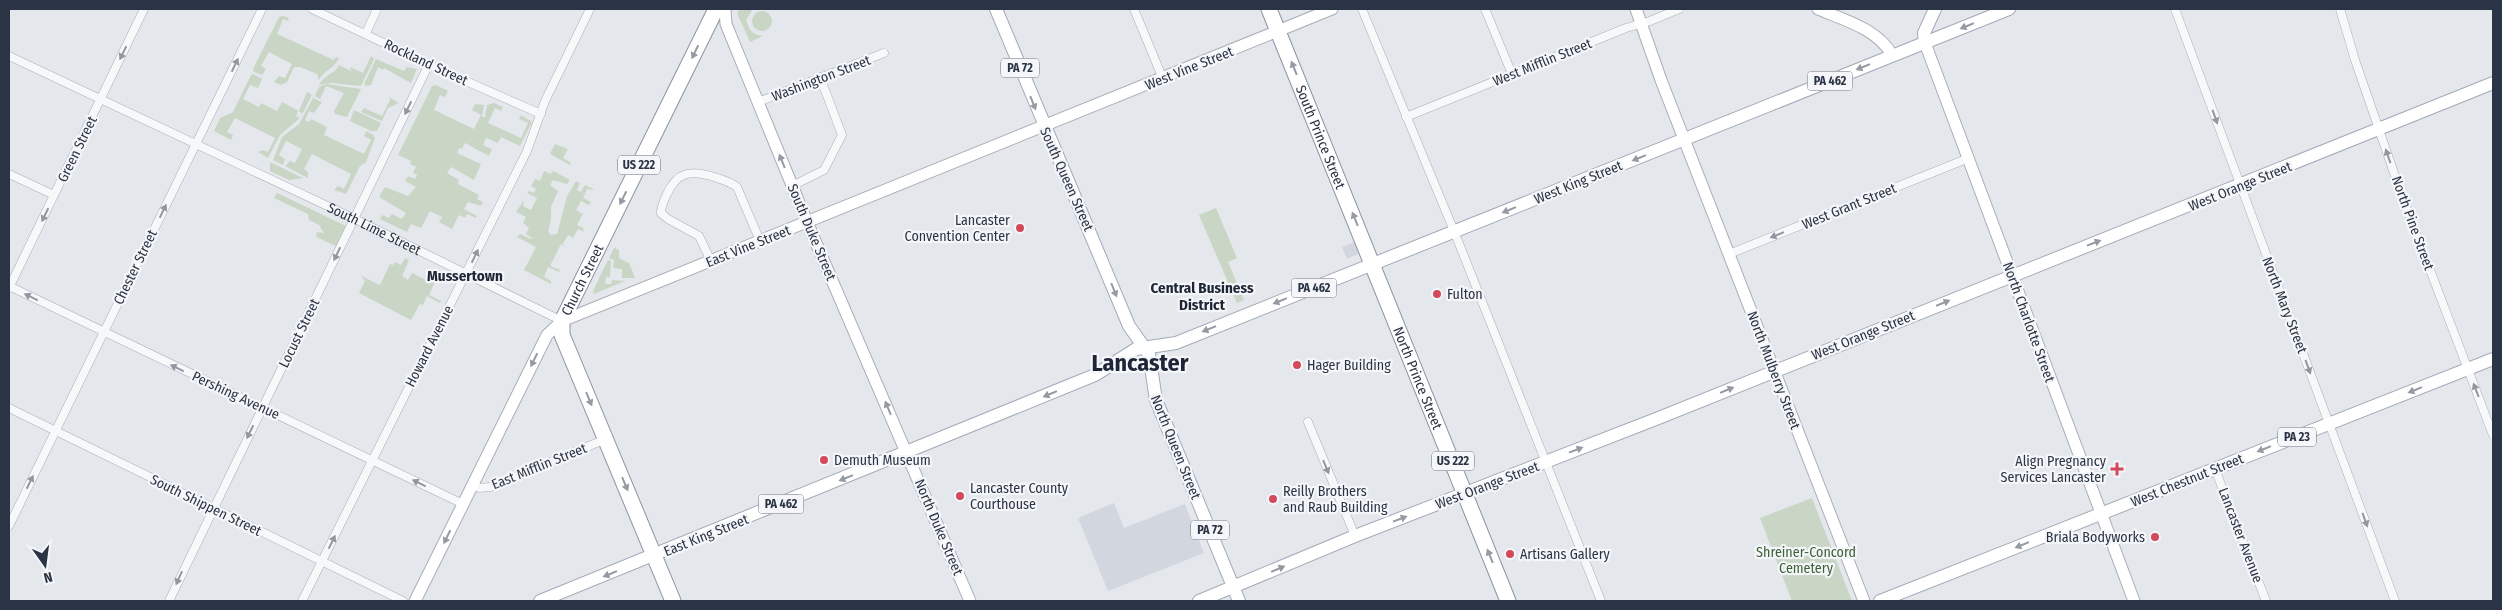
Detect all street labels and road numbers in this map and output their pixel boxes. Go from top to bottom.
street label: West Mifflin Street [1490,35,1595,90]
street label: Rockland Street [381,36,471,89]
street label: West Vine Street [1143,43,1236,94]
street label: Washington Street [769,52,873,105]
road number: PA 72 [1001,58,1039,78]
road number: PA 462 [1808,72,1852,90]
street label: South Prince Street [1292,83,1349,192]
street label: Green Street [54,113,101,185]
street label: South Queen Street [1036,125,1097,234]
road number: US 222 [618,156,660,174]
street label: West King Street [1532,157,1625,208]
street label: West Orange Street [2186,158,2295,215]
street label: North Pine Street [2388,174,2438,273]
street label: West Grant Street [1800,180,1899,233]
street label: South Duke Street [784,181,840,283]
street label: South Lime Street [324,199,424,259]
street label: East Vine Street [703,222,793,271]
street label: Chester Street [110,227,161,307]
street label: Church Street [558,241,608,319]
street label: North Mary Street [2258,255,2311,356]
street label: North Charlotte Street [1999,260,2058,385]
road number: PA 462 [1292,278,1336,298]
street label: Locust Street [275,296,324,371]
street label: Howard Avenue [402,303,457,390]
street label: West Orange Street [1809,307,1918,364]
street label: North Mulberry Street [1743,309,1804,432]
street label: North Prince Street [1389,324,1446,432]
street label: Pershing Avenue [189,368,282,423]
street label: North Queen Street [1147,393,1204,502]
road number: PA 23 [2278,428,2316,447]
street label: East Mifflin Street [489,440,590,493]
street label: West Chestnut Street [2128,450,2246,511]
road number: US 222 [1432,452,1474,471]
street label: West Orange Street [1433,458,1542,513]
street label: South Shippen Street [147,471,265,540]
street label: North Duke Street [911,477,967,578]
street label: Lancaster Avenue [2215,485,2266,585]
road number: PA 462 [758,494,804,514]
street label: East King Street [661,511,751,560]
road number: PA 72 [1191,520,1229,540]

